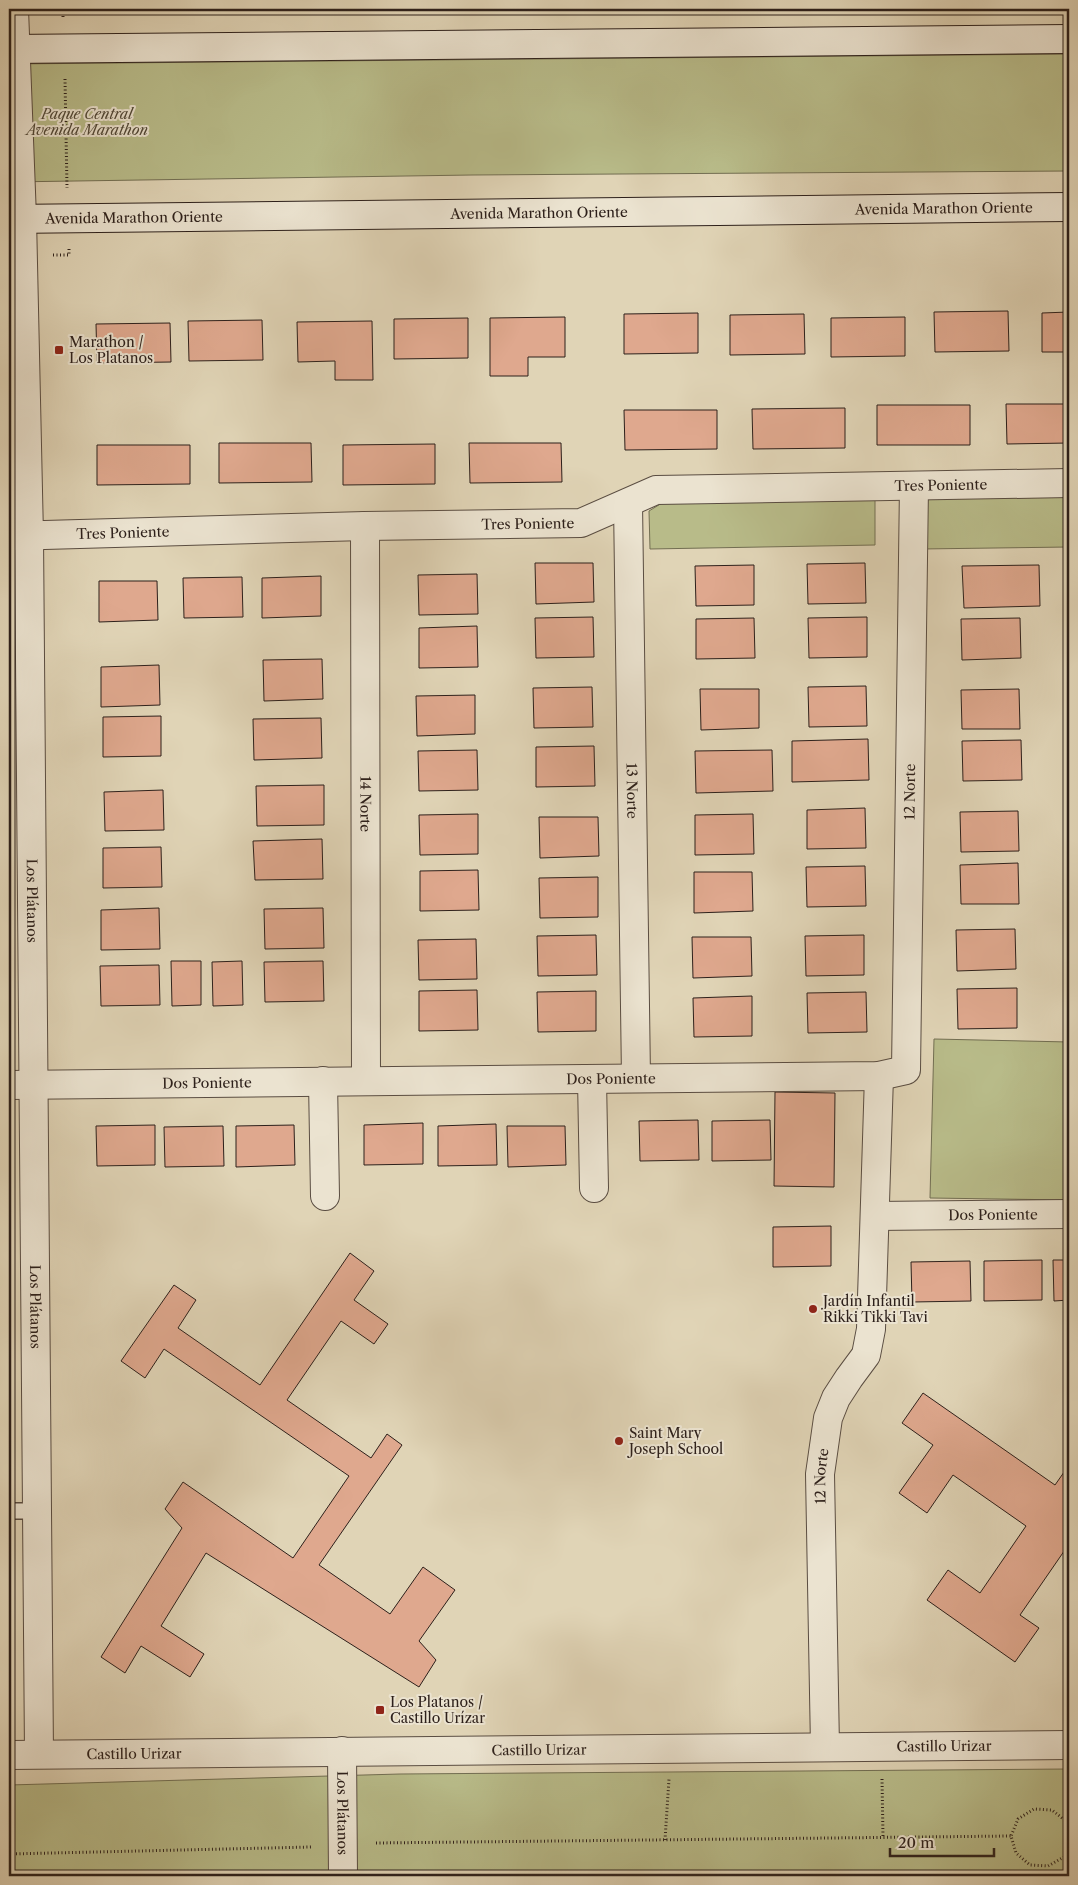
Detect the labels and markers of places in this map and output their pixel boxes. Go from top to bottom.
place label: Marathon / Los Platanos [69,333,153,367]
marker: Marathon / Los Platanos [53,344,65,356]
place label: Jardín Infantil Rikki Tikki Tavi [821,1292,928,1326]
marker: Jardín Infantil Rikki Tikki Tavi [807,1303,819,1315]
place label: Saint Mary Joseph School [627,1424,723,1458]
marker: Saint Mary Joseph School [613,1435,625,1447]
place label: Los Platanos / Castillo Urízar [390,1693,485,1727]
marker: Los Platanos / Castillo Urízar [374,1704,386,1716]

